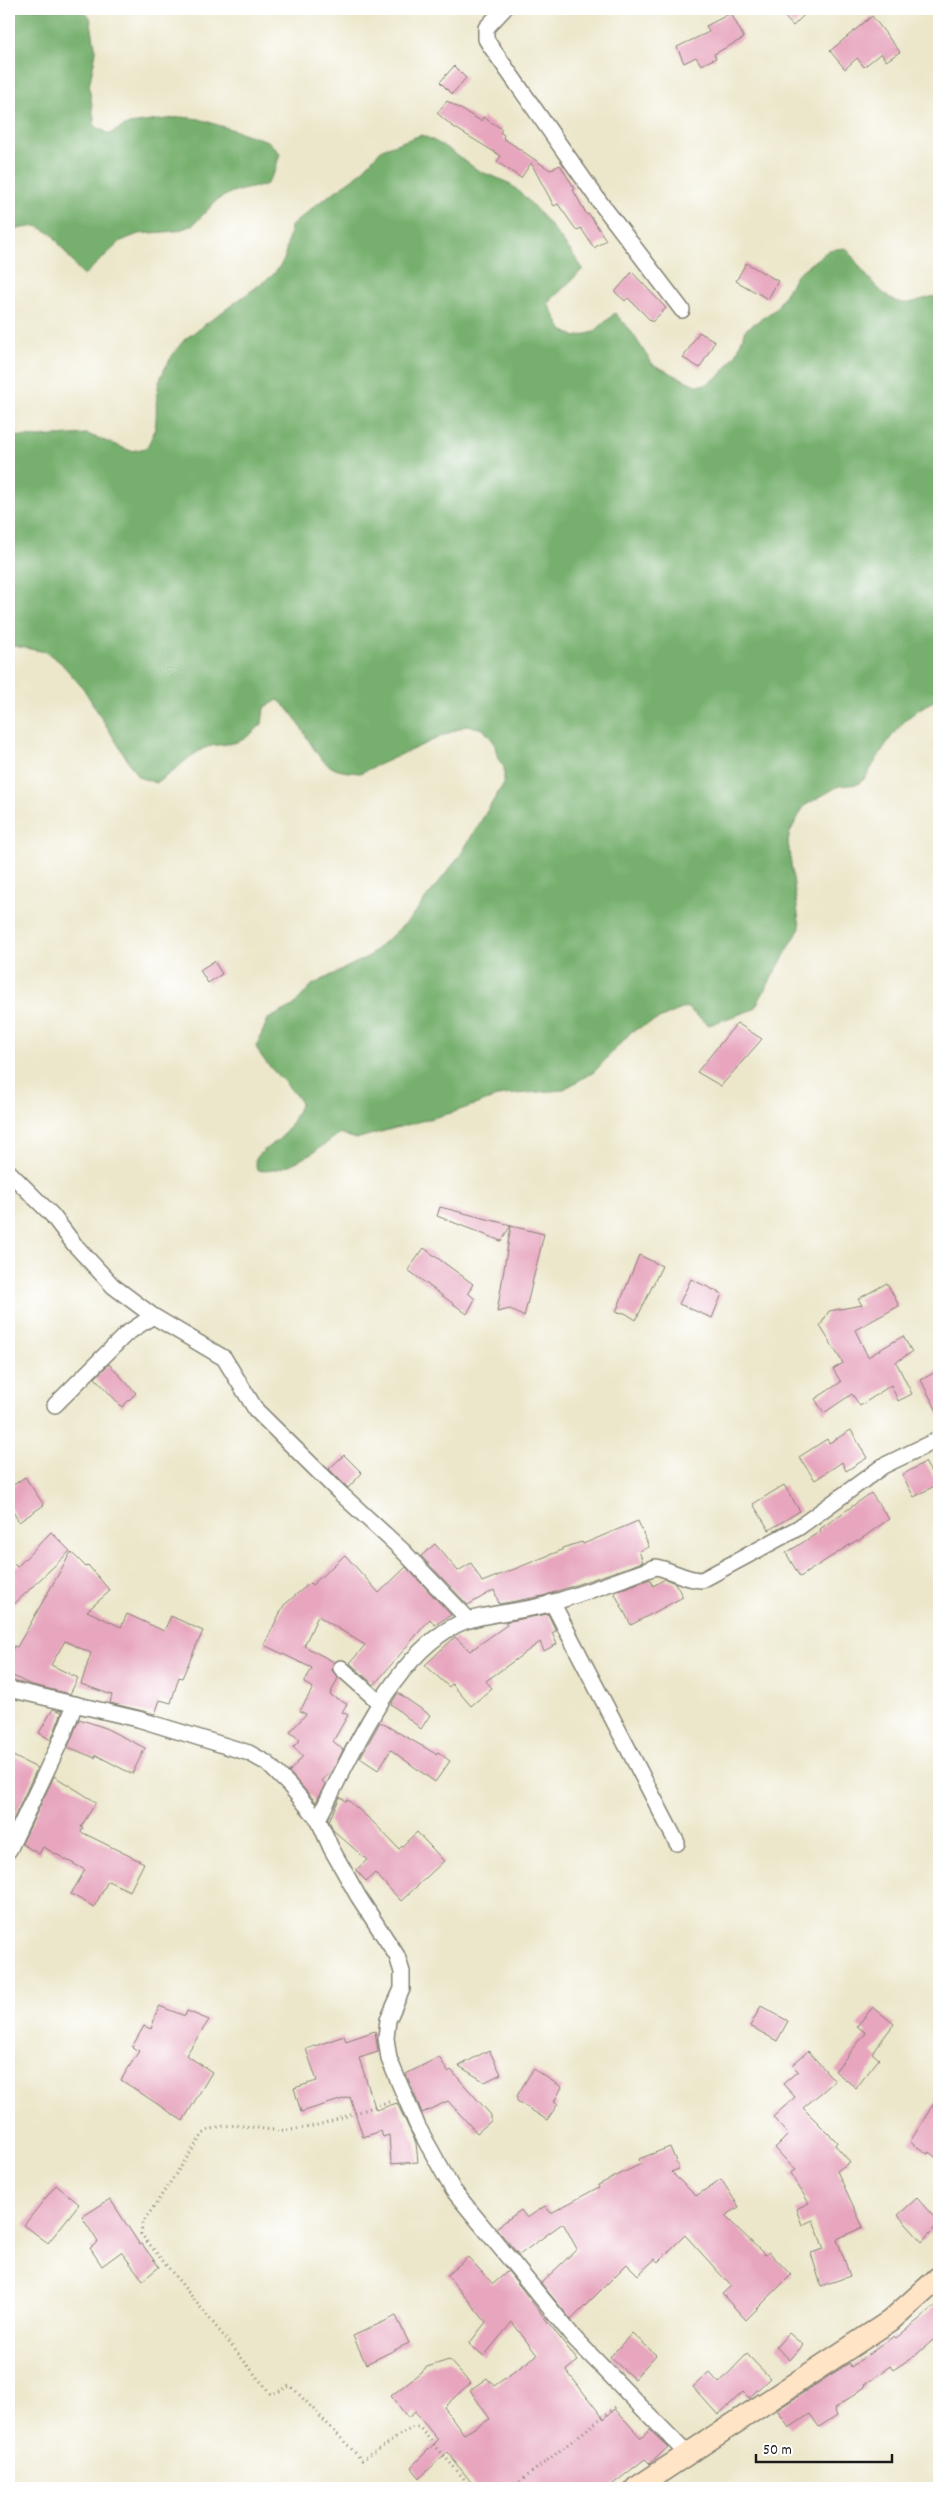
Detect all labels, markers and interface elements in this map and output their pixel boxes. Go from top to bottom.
scale bar [756,2432,892,2464]
text: 50 m [763,2440,792,2462]

